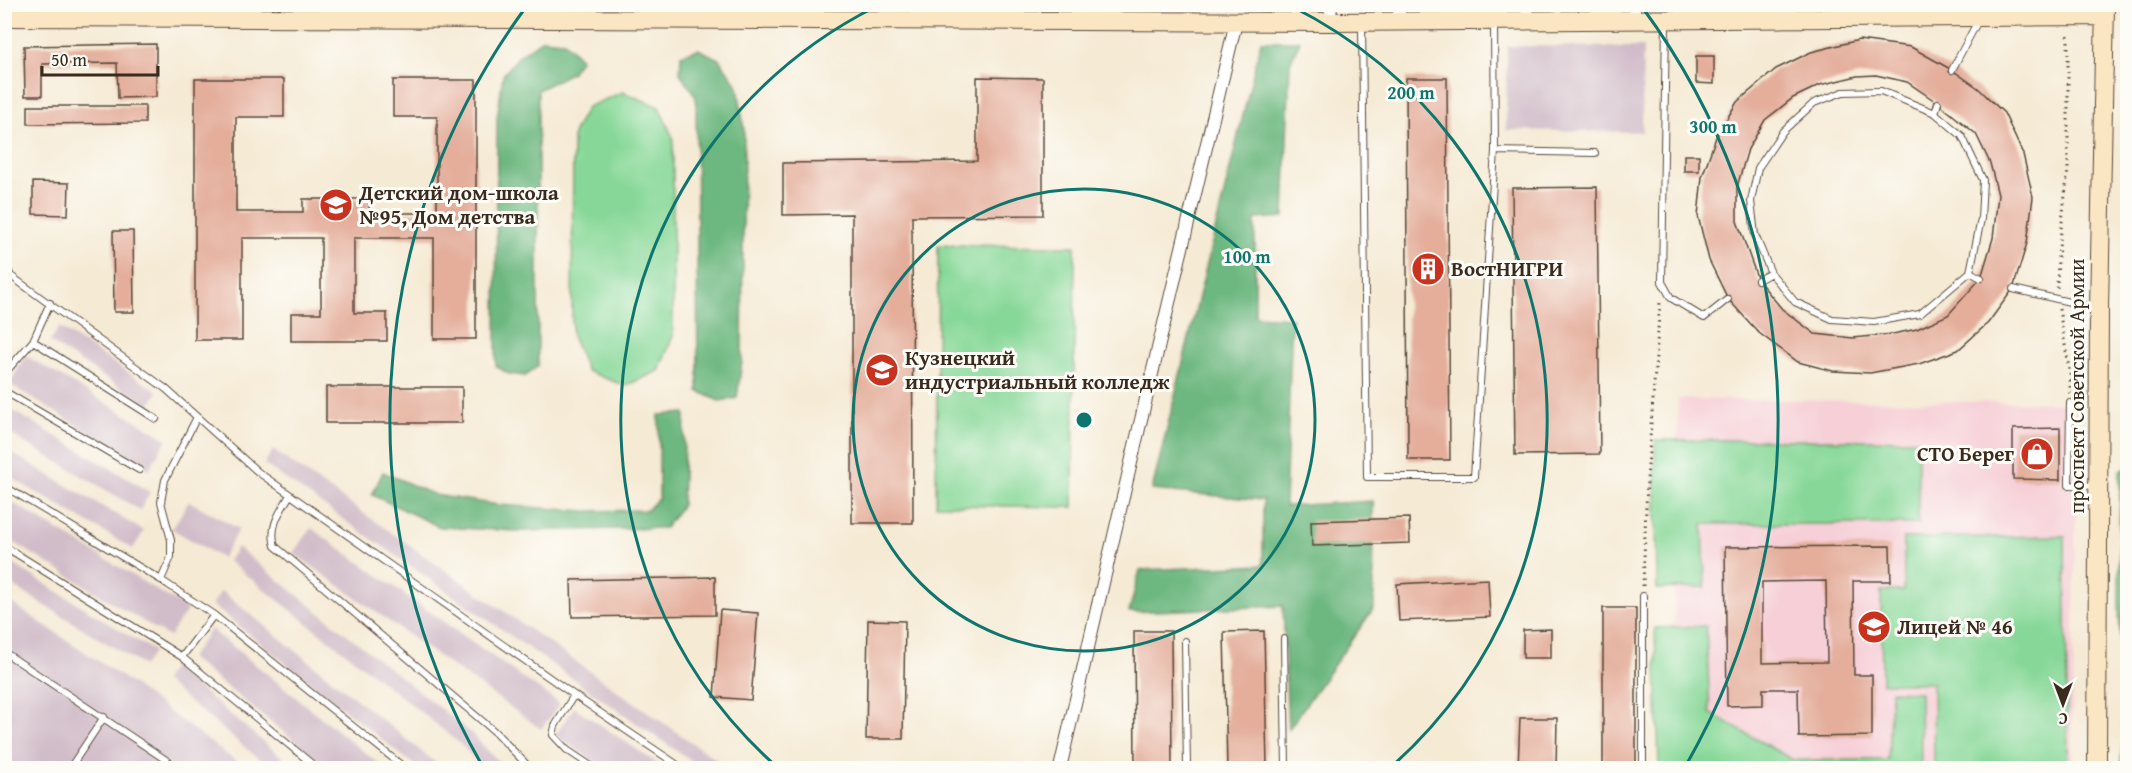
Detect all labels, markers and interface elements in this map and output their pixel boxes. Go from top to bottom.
scale bar [42,39,158,77]
text: 50 m [51,46,87,73]
text: 200 m [1387,79,1435,106]
text: 300 m [1689,113,1737,140]
place label: Детский дом-школа №95, Дом детства [358,177,559,232]
school or university icon: Детский дом-школа №95, Дом детства [318,187,354,223]
text: 100 m [1223,243,1271,270]
building icon: ВостНИГРИ [1410,251,1446,287]
place label: ВостНИГРИ [1451,253,1563,284]
street label: проспект Советской Армии [2061,258,2092,514]
place label: Кузнецкий индустриальный колледж [905,342,1170,397]
school or university icon: Кузнецкий индустриальный колледж [864,352,900,388]
centre of rings [1074,410,1094,430]
shop icon: СТО Берег [2019,436,2055,472]
place label: СТО Берег [1917,438,2015,469]
school or university icon: Лицей № 46 [1856,609,1892,645]
place label: Лицей № 46 [1897,611,2013,642]
north arrow [2033,674,2093,734]
text: С [2058,707,2068,731]

